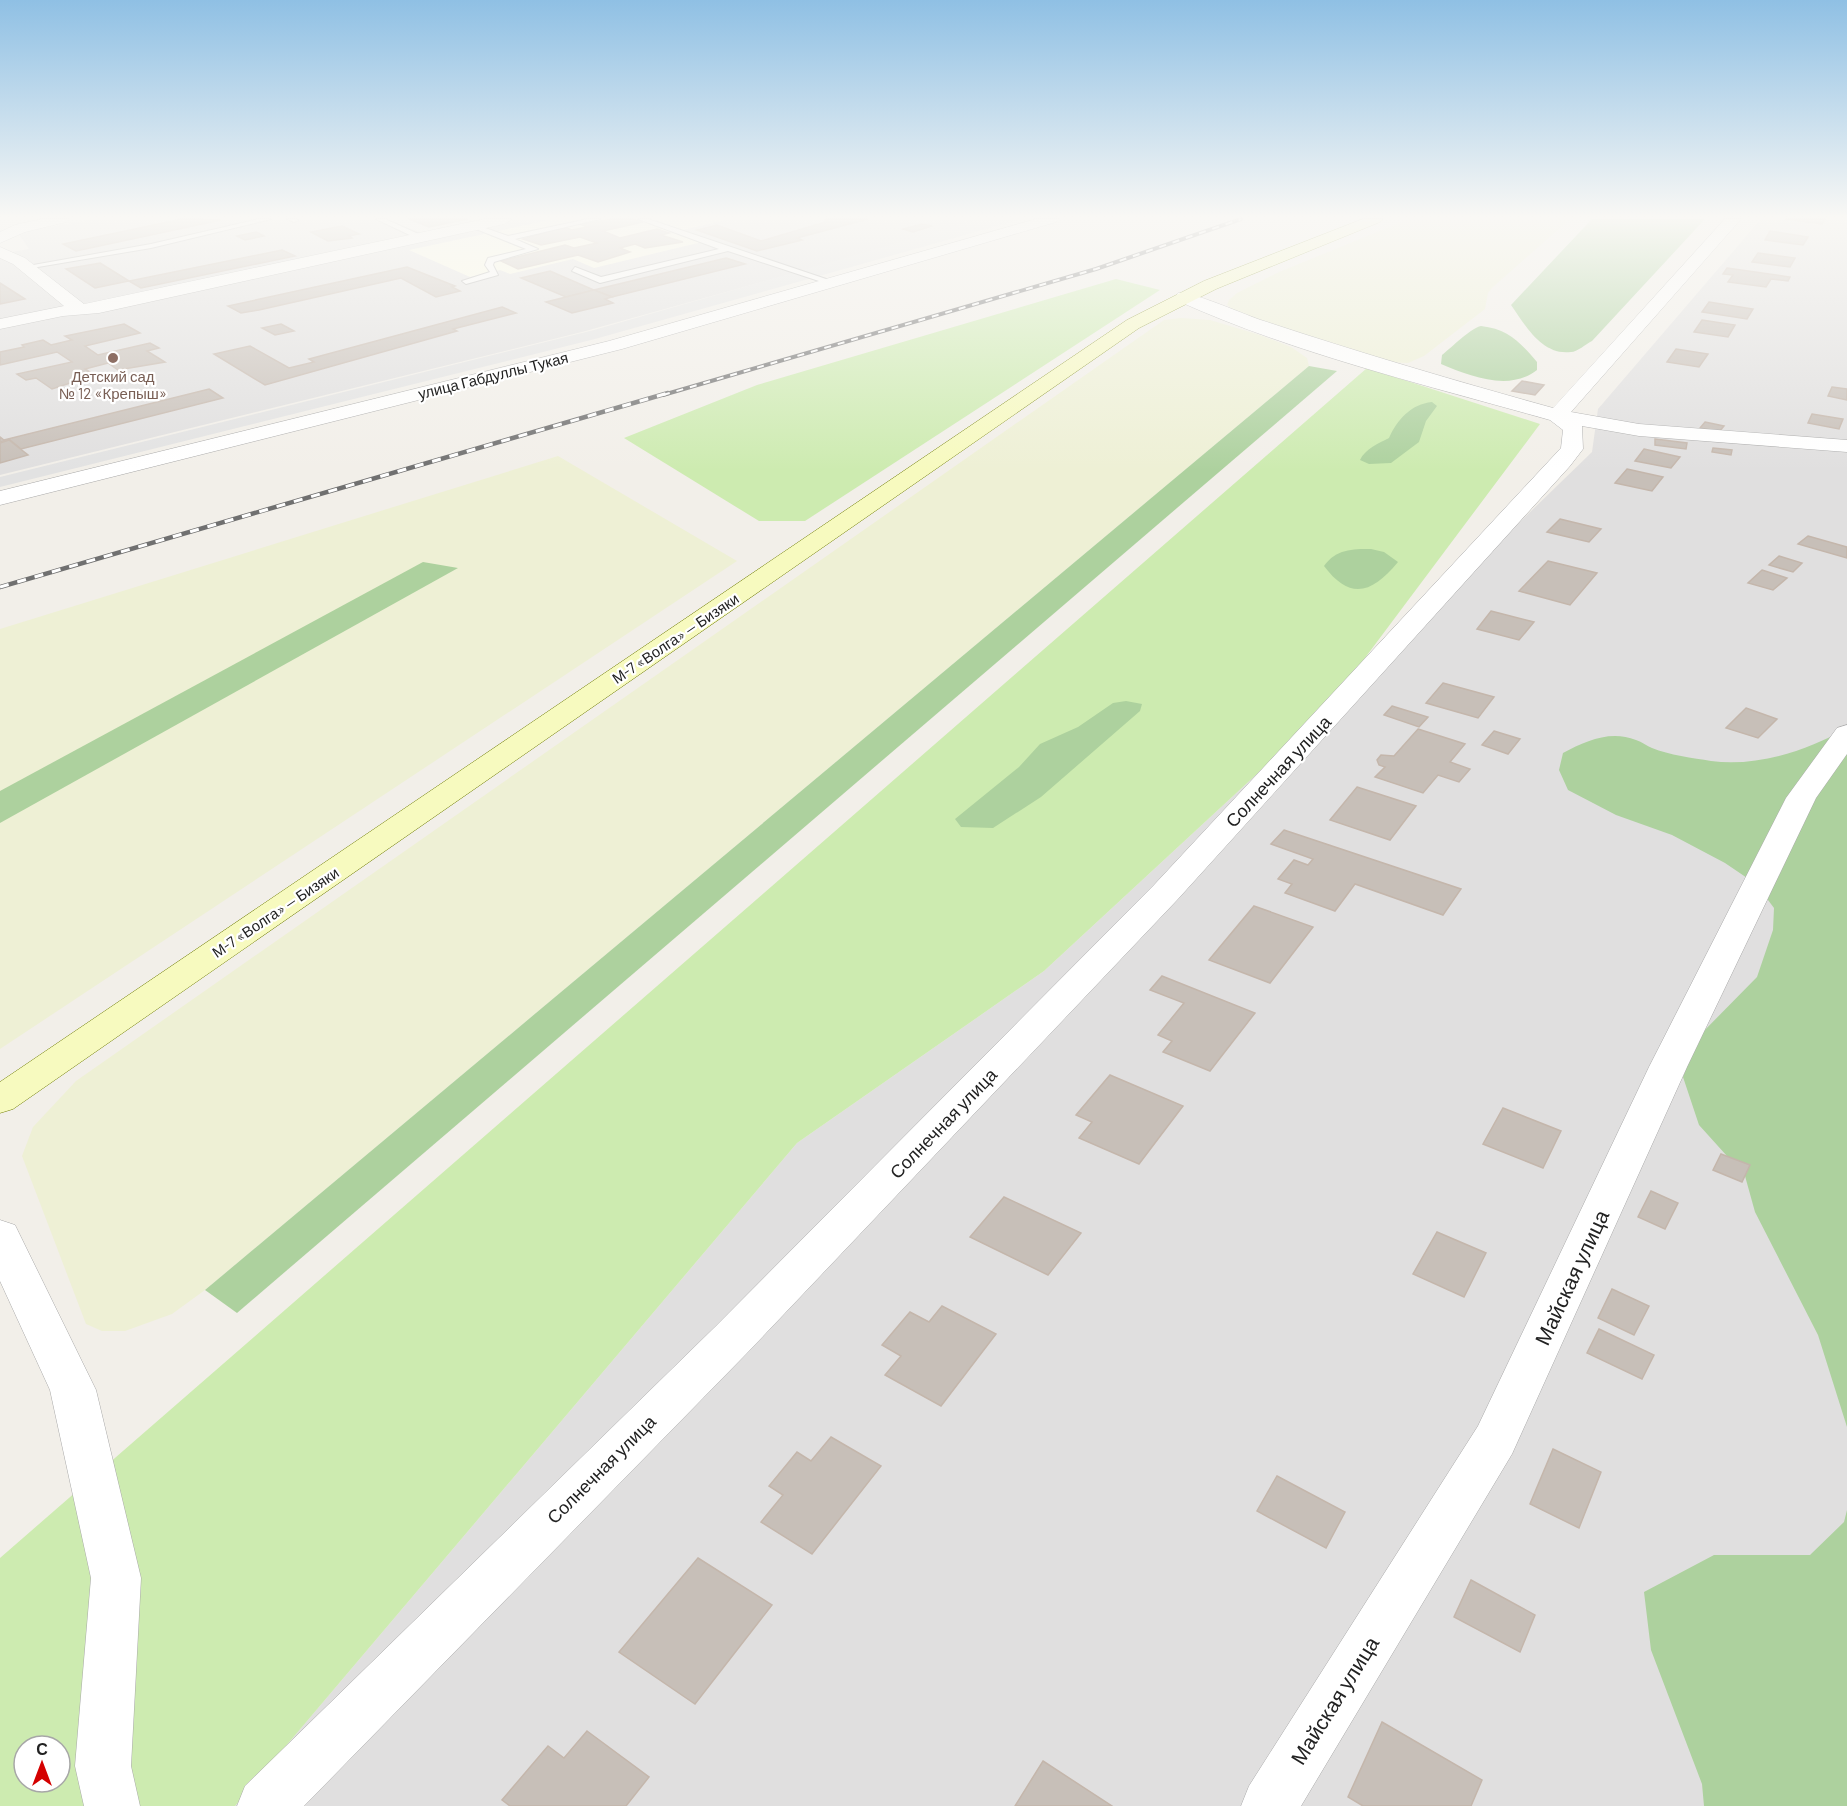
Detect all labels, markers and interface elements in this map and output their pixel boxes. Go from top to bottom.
street label: улица Габдуллы Тукая [416,348,570,402]
marker: Детский сад № 12 «Крепыш» [106,351,120,365]
place label: Детский сад № 12 «Крепыш» [59,367,167,402]
street label: М-7 «Волга» — Бизяки [608,589,742,687]
street label: Солнечная улица [1221,710,1336,831]
street label: М-7 «Волга» — Бизяки [208,863,342,961]
street label: Солнечная улица [885,1063,1002,1183]
street label: Майская улица [1529,1205,1613,1349]
street label: Солнечная улица [542,1409,661,1528]
street label: Майская улица [1285,1631,1384,1769]
north arrow [12,1734,72,1794]
text: С [36,1739,48,1758]

